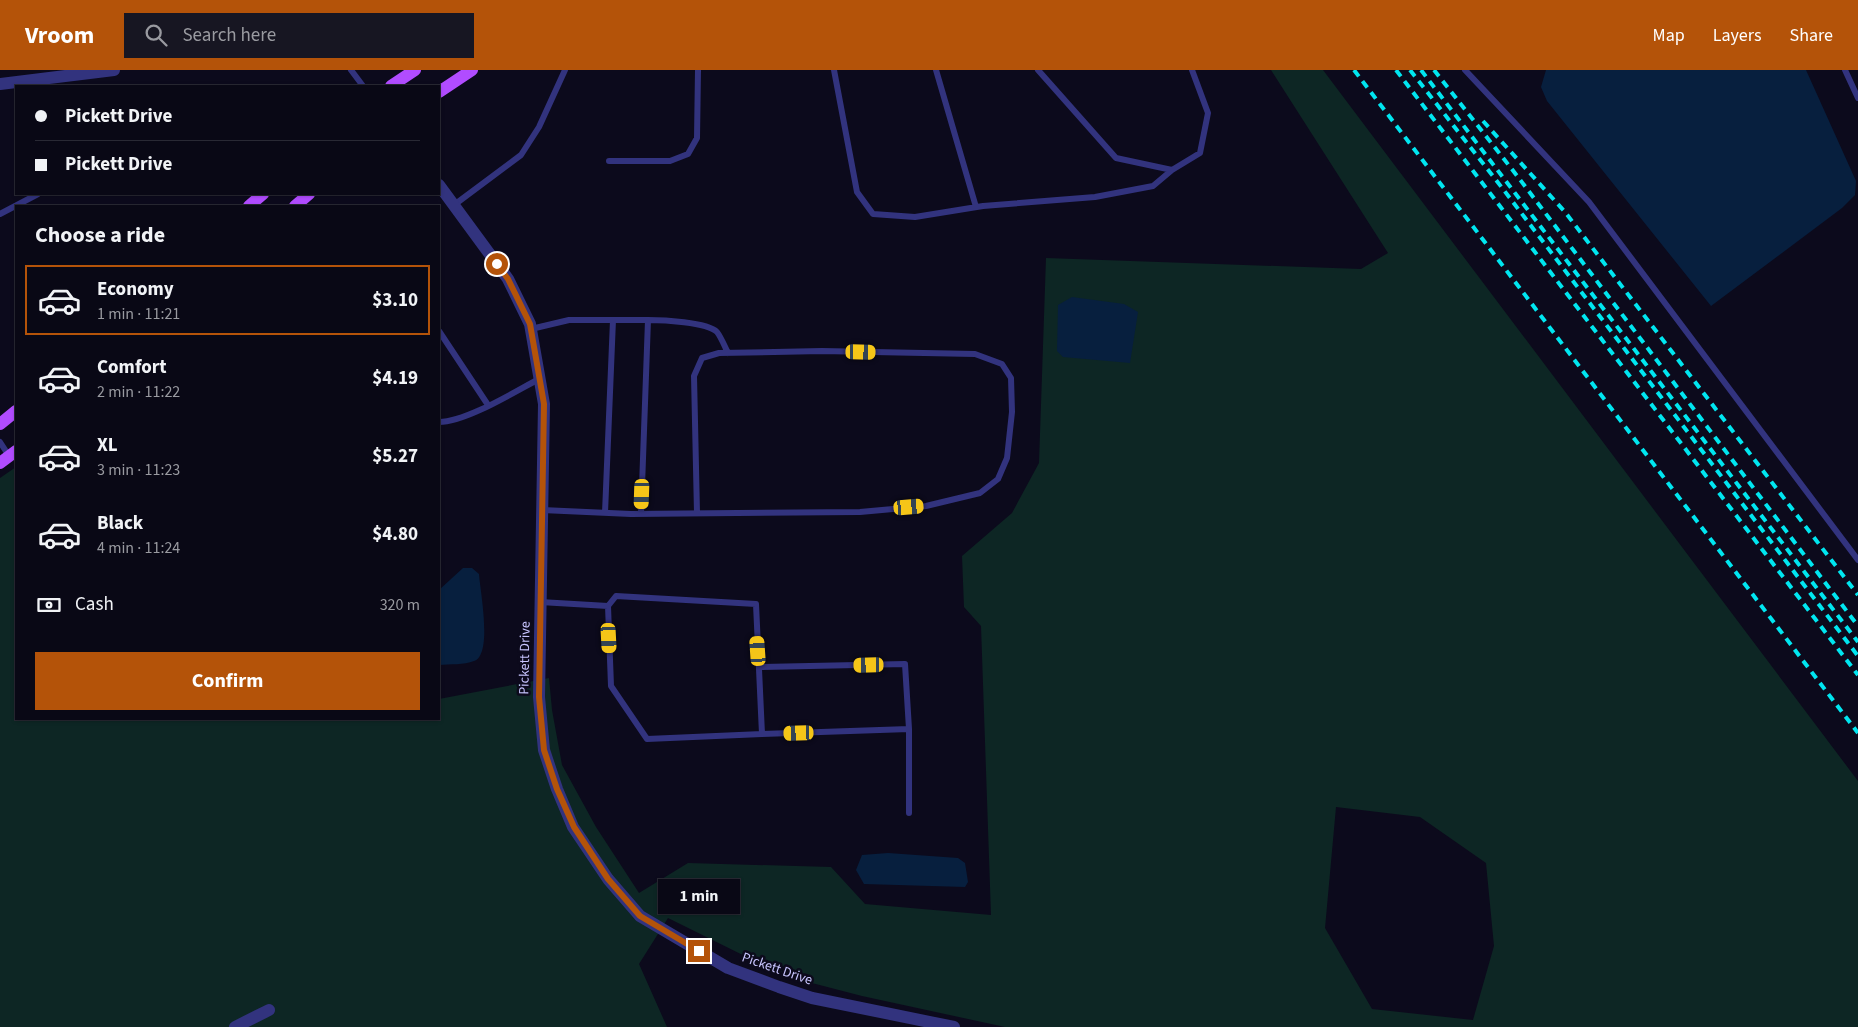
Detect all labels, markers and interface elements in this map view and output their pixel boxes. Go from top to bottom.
search box [124,13,474,58]
text: Vroom [25,18,94,53]
icon: search [142,21,170,49]
text: Search here [182,22,276,49]
text: Map [1653,23,1685,48]
text: Layers [1713,23,1762,48]
text: Share [1790,23,1833,48]
text: Pickett Drive [65,103,172,130]
text: Pickett Drive [65,151,172,178]
text: Choose a ride [35,219,165,251]
route start [486,253,508,275]
text: Economy [97,276,174,303]
icon: car [37,278,82,323]
text: $3.10 [372,287,418,314]
text: 1 min · 11:21 [97,303,180,325]
car [845,344,876,360]
text: Comfort [97,354,167,381]
icon: car [37,356,82,401]
text: $4.19 [372,365,418,392]
text: 2 min · 11:22 [97,381,180,403]
text: XL [97,432,118,459]
icon: car [37,434,82,479]
text: $5.27 [372,443,418,470]
text: 3 min · 11:23 [97,459,180,481]
car [633,479,650,509]
car [893,498,924,516]
text: Black [97,510,143,537]
icon: car [37,512,82,557]
text: $4.80 [372,521,418,548]
text: 4 min · 11:24 [97,537,180,559]
icon: cash [35,591,63,619]
text: Cash [75,591,114,618]
text: 320 m [380,594,420,616]
street label: Pickett Drive [514,621,536,695]
car [600,623,617,653]
car [749,636,766,666]
button: Confirm [35,652,420,710]
car [853,657,884,673]
car [783,725,814,741]
callout: 1 min [658,878,740,914]
text: 1 min [680,885,718,907]
route end [688,940,710,962]
street label: Pickett Drive [739,948,815,990]

